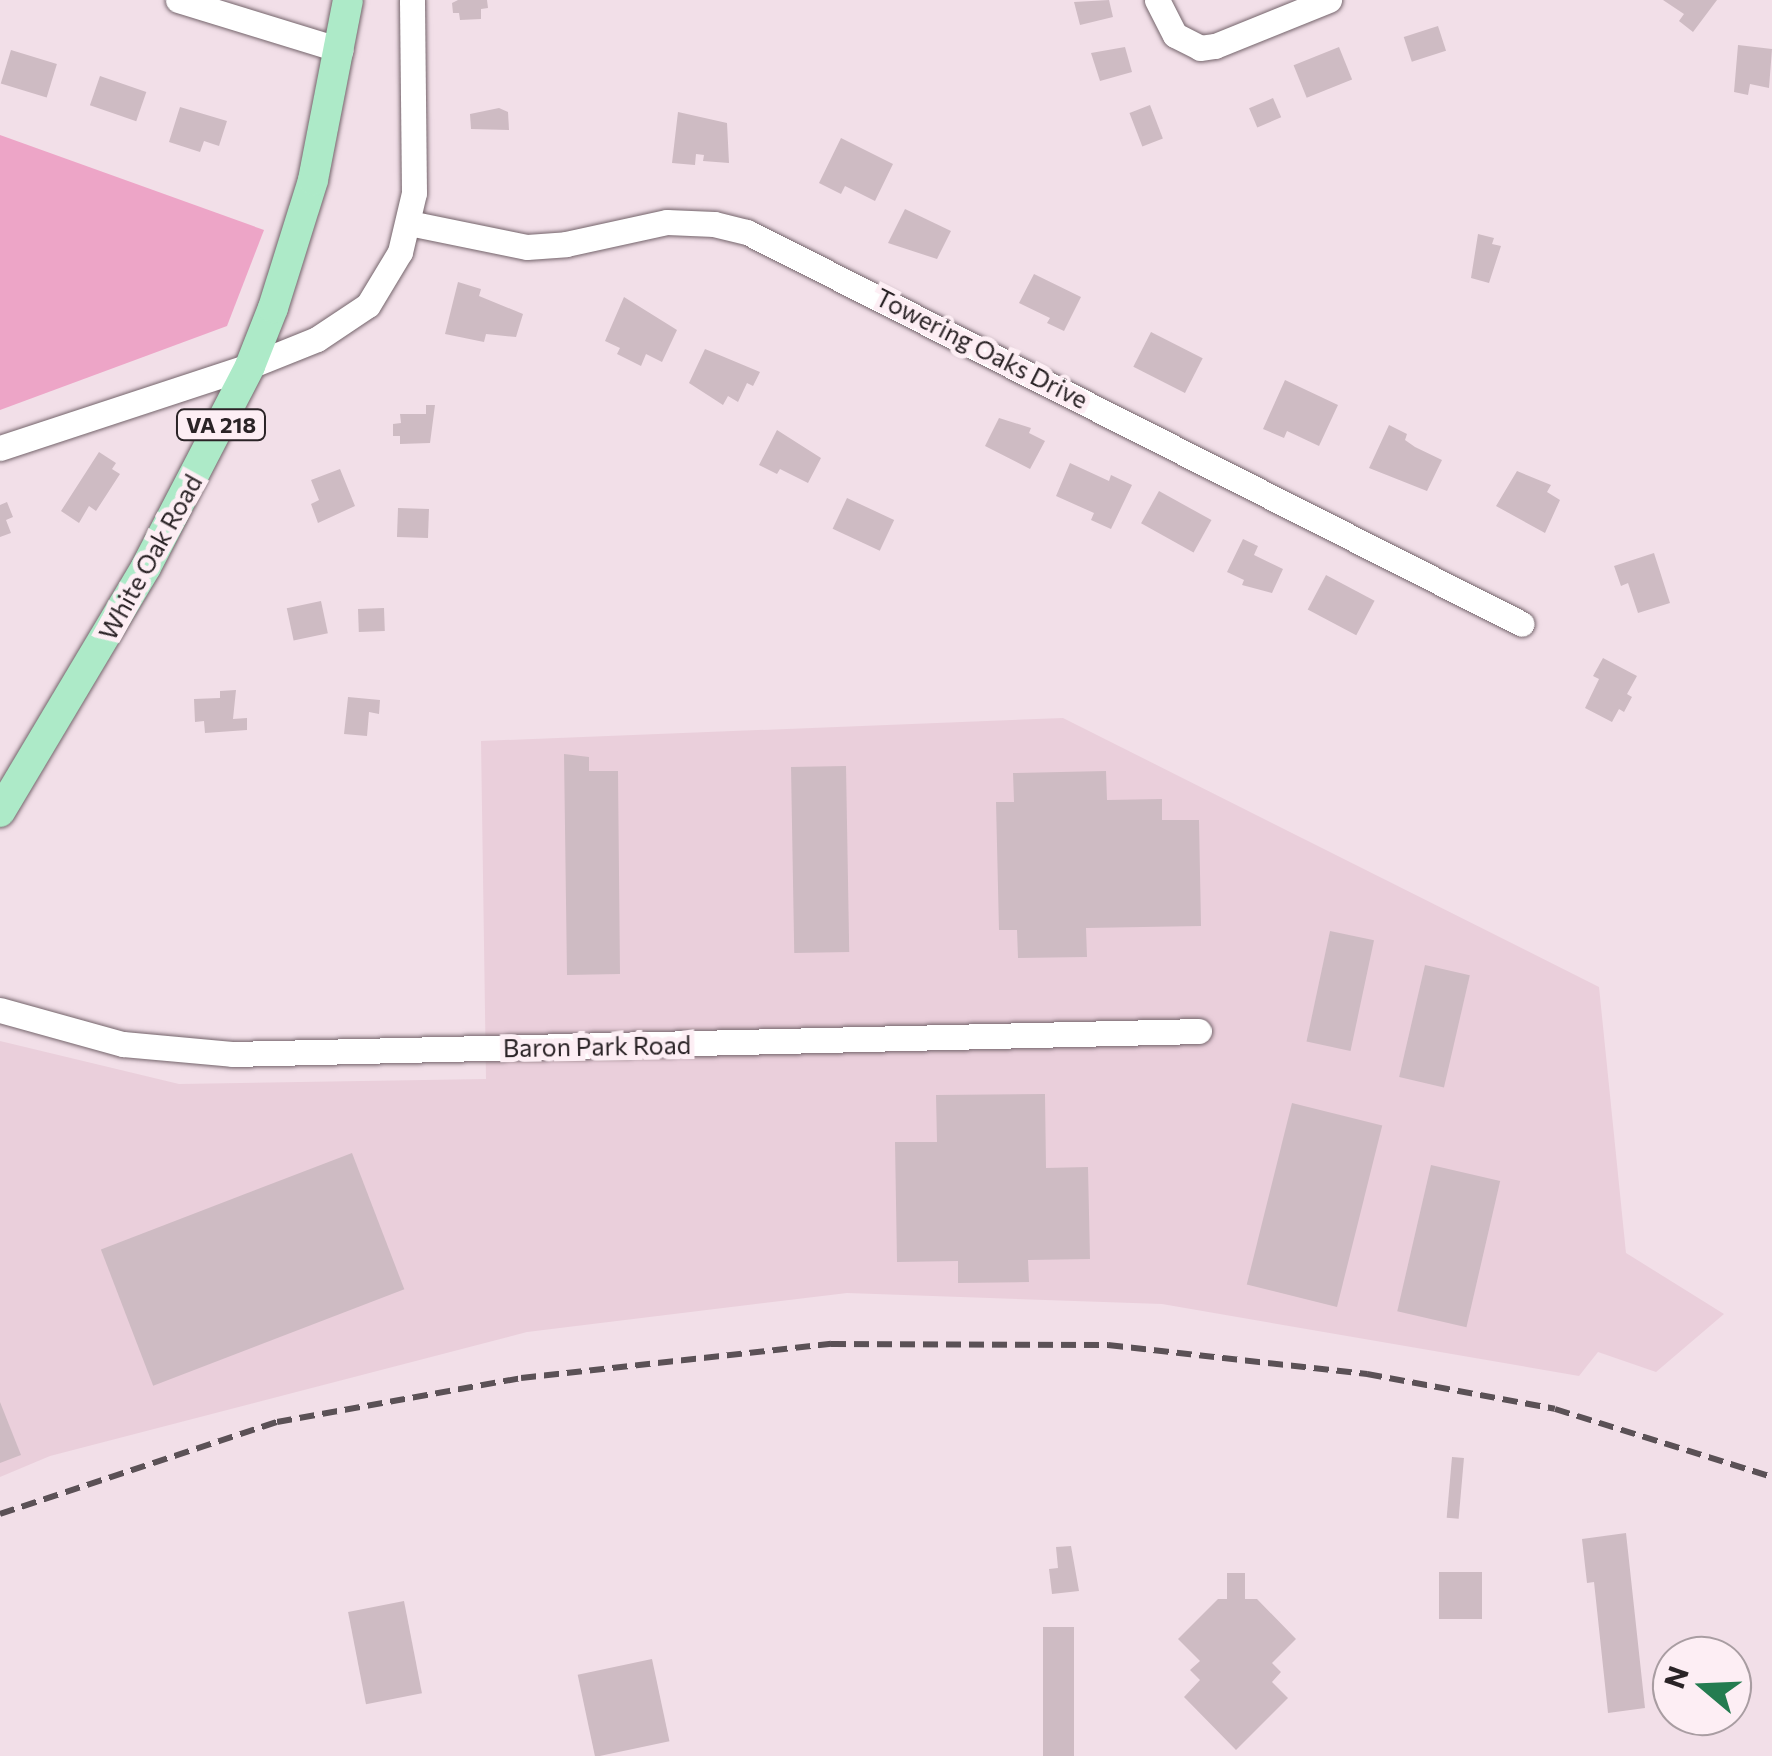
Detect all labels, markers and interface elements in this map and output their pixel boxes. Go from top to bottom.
street label: Towering Oaks Drive [871,282,1093,414]
road number: VA 218 [174,408,268,442]
street label: White Oak Road [92,469,208,645]
street label: Baron Park Road [503,1029,691,1063]
north arrow [1652,1636,1752,1736]
text: N [1656,1661,1695,1692]

